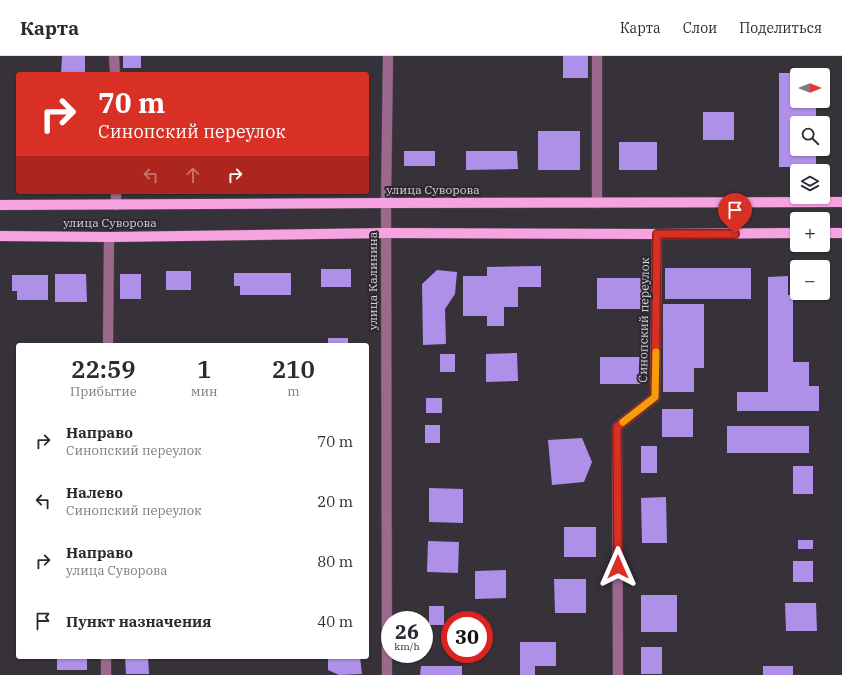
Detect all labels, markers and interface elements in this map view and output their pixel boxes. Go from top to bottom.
text: Карта [20,16,79,40]
text: Карта [620,19,661,37]
text: Слои [683,19,717,37]
text: Поделиться [739,19,822,37]
north arrow [790,68,830,108]
map controls [790,68,830,300]
text: 70 m [98,84,165,121]
icon: right [32,88,84,140]
button: search [790,116,830,156]
text: Синопский переулок [98,120,286,143]
icon: left [140,164,162,186]
icon: ahead [182,164,204,186]
icon: right [224,164,246,186]
button: layers [790,164,830,204]
street label: улица Суворова [386,182,480,197]
pin [718,193,752,234]
icon: arrive [724,199,746,221]
button: + [790,212,830,252]
street label: улица Суворова [63,215,157,230]
street label: улица Калинина [365,231,380,330]
street label: Синопский переулок [635,257,652,383]
button: − [790,260,830,300]
text: 22:59 [71,353,136,385]
text: 1 [197,353,211,385]
text: 210 [272,353,315,385]
text: Прибытие [70,383,137,400]
text: мин [191,383,218,400]
text: m [287,383,300,400]
text: Направо [66,423,133,442]
icon: right [32,430,54,452]
text: 70 m [317,432,353,451]
text: Синопский переулок [66,442,202,459]
text: Налево [66,483,123,502]
icon: left [32,490,54,512]
text: 20 m [317,492,353,511]
text: Синопский переулок [66,502,202,519]
text: Направо [66,543,133,562]
position arrow [597,546,639,588]
icon: right [32,550,54,572]
text: 80 m [317,552,353,571]
text: улица Суворова [66,562,167,579]
icon: arrive [32,610,54,632]
speed limit sign: 30 [441,611,493,663]
text: Пункт назначения [66,612,212,631]
text: 40 m [317,612,353,631]
text: 26 [395,618,419,645]
text: km/h [394,640,420,653]

